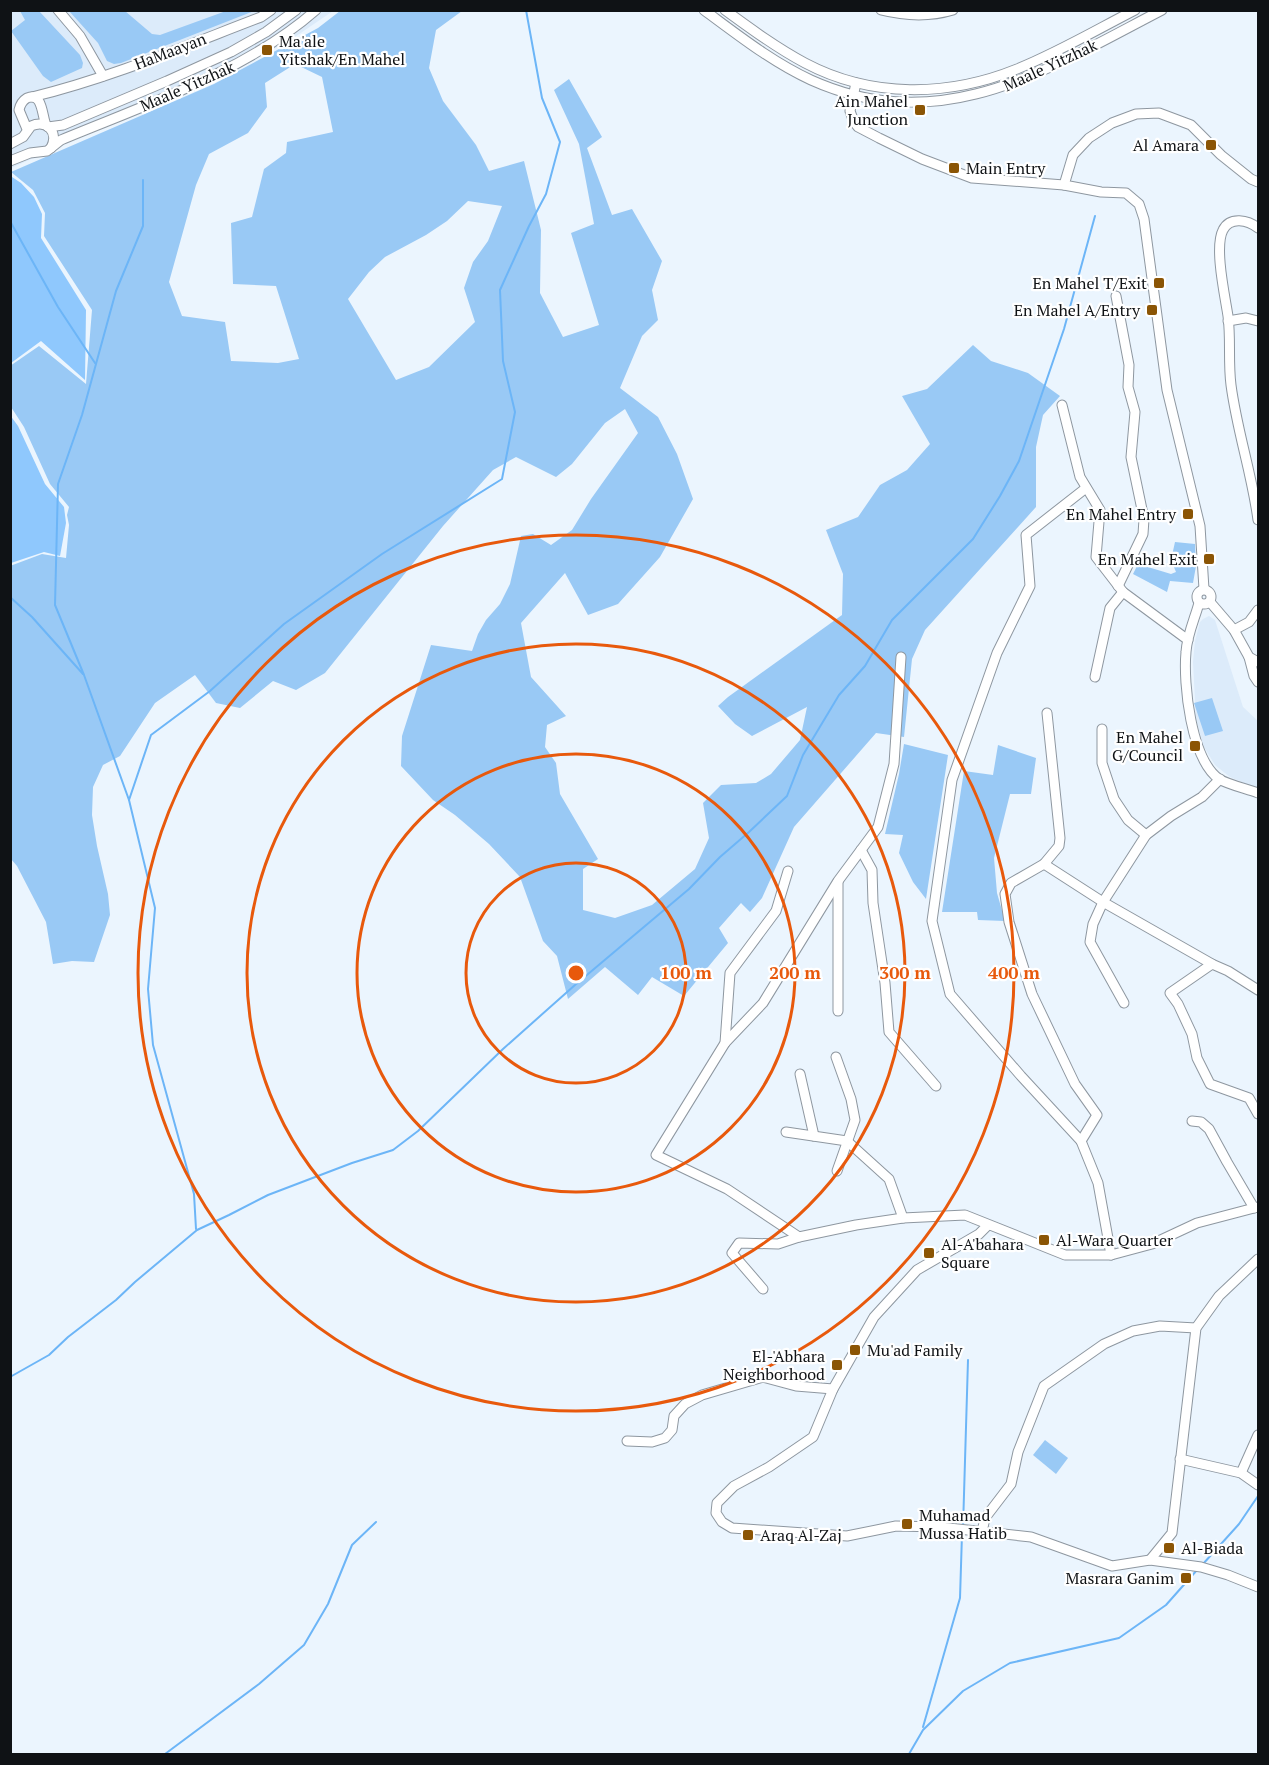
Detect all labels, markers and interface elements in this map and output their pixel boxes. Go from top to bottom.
street label: HaMaayan [131,27,210,75]
place label: Ma'ale Yitshak/En Mahel [279,30,405,70]
street label: Maale Yitzhak [999,33,1101,96]
marker: Ma'ale Yitshak/En Mahel [260,43,274,57]
street label: Maale Yitzhak [136,55,238,117]
place label: Ain Mahel Junction [835,90,908,130]
marker: Ain Mahel Junction [913,103,927,117]
place label: Al Amara [1133,134,1199,156]
marker: Al Amara [1204,138,1218,152]
place label: Main Entry [966,157,1046,179]
marker: Main Entry [947,161,961,175]
place label: En Mahel T/Exit [1032,272,1147,294]
marker: En Mahel T/Exit [1152,276,1166,290]
place label: En Mahel A/Entry [1014,299,1141,321]
marker: En Mahel A/Entry [1145,303,1159,317]
place label: En Mahel Entry [1066,503,1177,525]
marker: En Mahel Entry [1181,507,1195,521]
place label: En Mahel Exit [1098,548,1197,570]
marker: En Mahel Exit [1202,552,1216,566]
place label: En Mahel G/Council [1112,726,1183,766]
marker: En Mahel G/Council [1188,739,1202,753]
text: 100 m [660,960,712,984]
text: 200 m [769,960,821,984]
text: 300 m [879,960,931,984]
text: 400 m [988,960,1040,984]
centre of rings [566,963,586,983]
place label: Al-Wara Quarter [1056,1229,1174,1251]
place label: Al-A'bahara Square [941,1233,1024,1273]
marker: Al-Wara Quarter [1037,1233,1051,1247]
marker: Al-A'bahara Square [922,1246,936,1260]
place label: Mu'ad Family [867,1339,963,1361]
marker: Mu'ad Family [848,1343,862,1357]
place label: El-'Abhara Neighborhood [723,1345,825,1385]
marker: El-'Abhara Neighborhood [830,1358,844,1372]
place label: Muhamad Mussa Hatib [919,1504,1007,1544]
marker: Muhamad Mussa Hatib [900,1517,914,1531]
place label: Araq Al-Zaj [760,1524,842,1546]
marker: Araq Al-Zaj [741,1528,755,1542]
place label: Al-Biada [1181,1537,1243,1559]
marker: Al-Biada [1162,1541,1176,1555]
place label: Masrara Ganim [1066,1567,1174,1589]
marker: Masrara Ganim [1179,1571,1193,1585]

